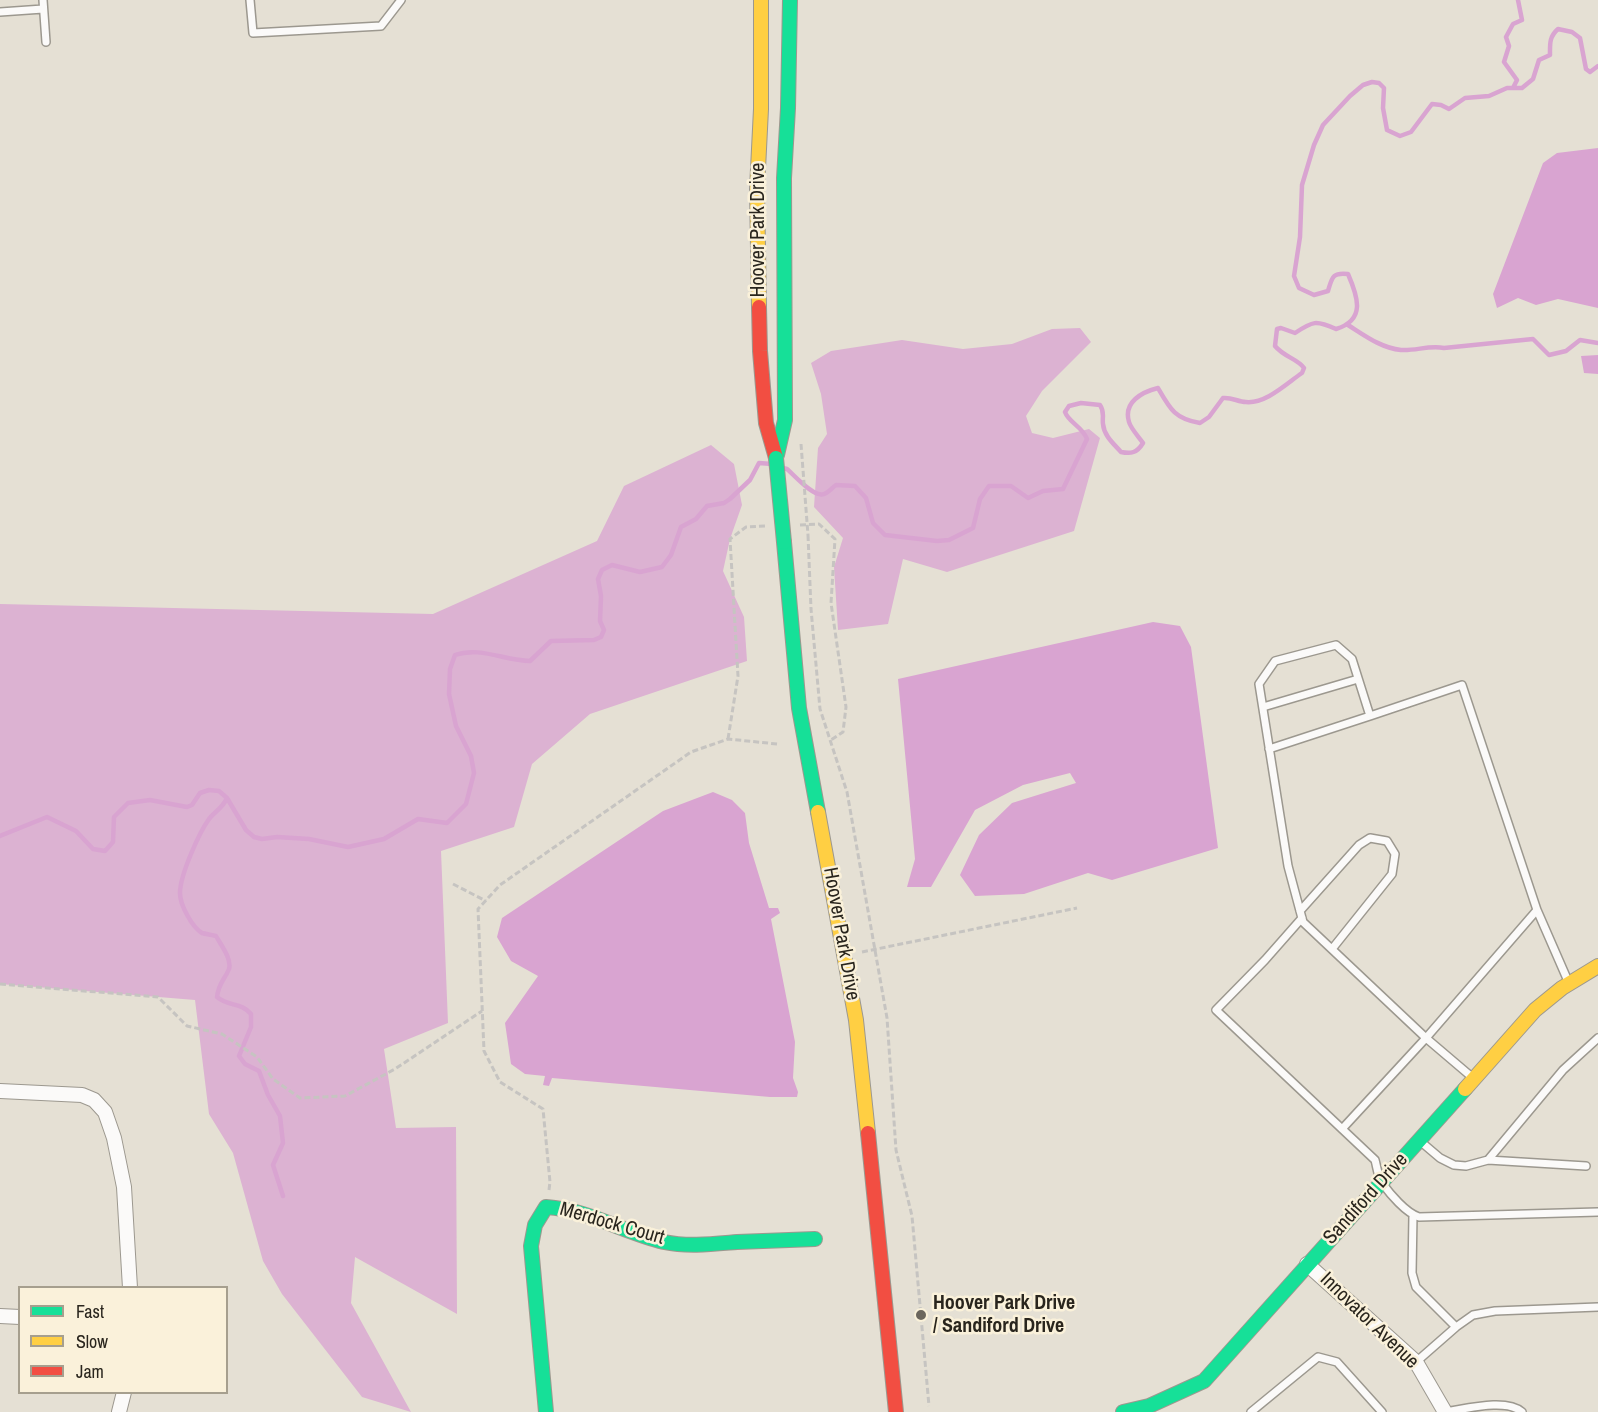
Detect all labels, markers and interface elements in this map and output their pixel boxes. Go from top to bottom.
street label: Hoover Park Drive [747,163,771,297]
street label: Hoover Park Drive [817,866,865,1002]
street label: Sandiford Drive [1319,1148,1413,1250]
street label: Merdock Court [557,1198,667,1250]
street label: Innovator Avenue [1315,1268,1423,1374]
legend [18,1286,228,1394]
place label: Hoover Park Drive / Sandiford Drive [933,1292,1075,1339]
text: Fast [76,1299,104,1324]
marker: Hoover Park Drive / Sandiford Drive [914,1308,928,1322]
text: Slow [76,1329,108,1354]
text: Jam [76,1359,104,1384]

